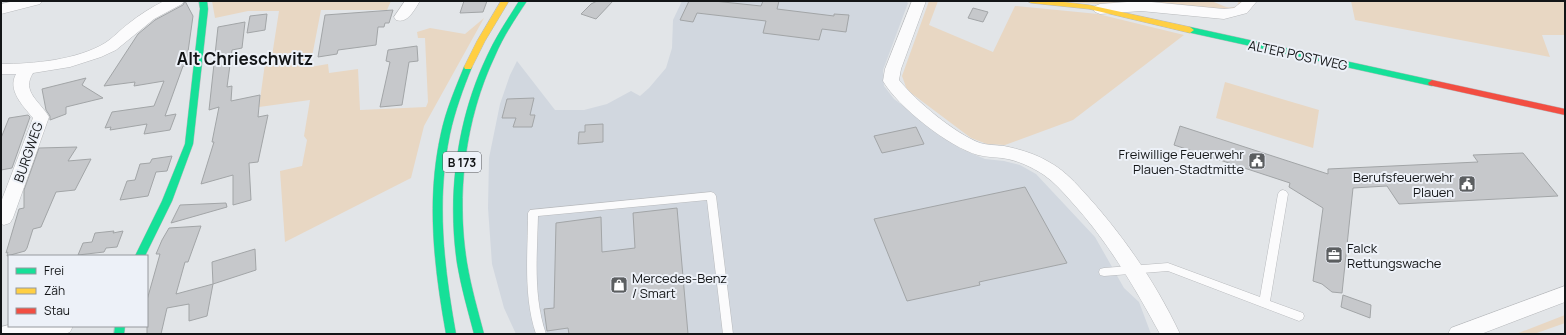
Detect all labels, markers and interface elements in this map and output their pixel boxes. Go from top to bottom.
street label: ALTER POSTWEG [1247,36,1349,74]
district label: Alt Chrieschwitz [177,47,313,70]
street label: BURGWEG [9,120,47,184]
place label: Freiwillige Feuerwehr Plauen-Stadtmitte [1119,145,1244,178]
public building icon: Freiwillige Feuerwehr Plauen-Stadtmitte [1247,151,1267,171]
road number: B 173 [443,152,481,172]
place label: Berufsfeuerwehr Plauen [1353,168,1454,201]
public building icon: Berufsfeuerwehr Plauen [1457,174,1477,194]
place label: Falck Rettungswache [1347,239,1442,272]
office icon: Falck Rettungswache [1324,245,1344,265]
legend [8,255,148,327]
text: Frei [44,262,64,279]
place label: Mercedes-Benz / Smart [632,269,727,302]
shop icon: Mercedes-Benz / Smart [609,275,629,295]
text: Zäh [44,282,65,299]
text: Stau [44,302,70,319]

